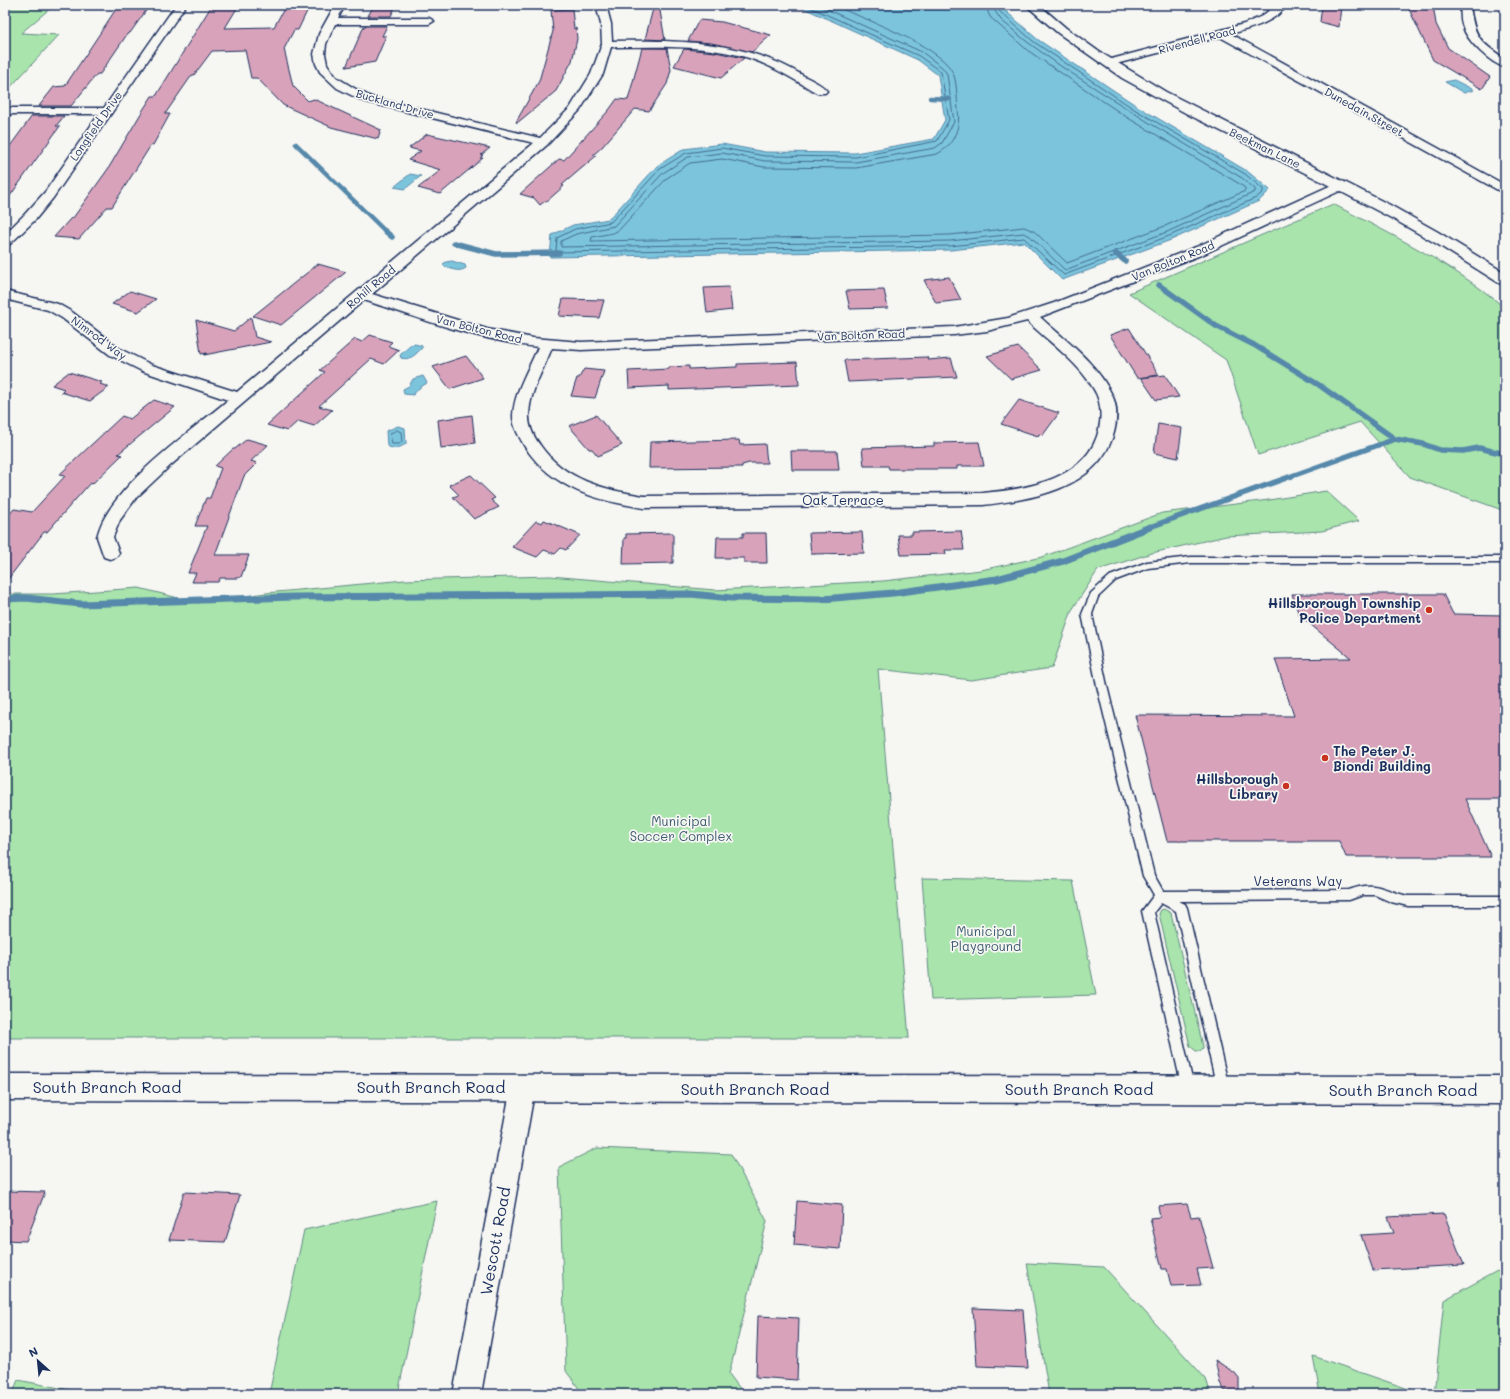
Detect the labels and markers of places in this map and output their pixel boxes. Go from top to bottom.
place label: Hillsbrorough Township Police Department [1268,594,1421,626]
marker: Hillsbrorough Township Police Department [1424,605,1434,615]
place label: The Peter J. Biondi Building [1333,742,1431,774]
marker: The Peter J. Biondi Building [1320,753,1330,763]
place label: Hillsborough Library [1196,770,1278,803]
marker: Hillsborough Library [1281,781,1291,791]

